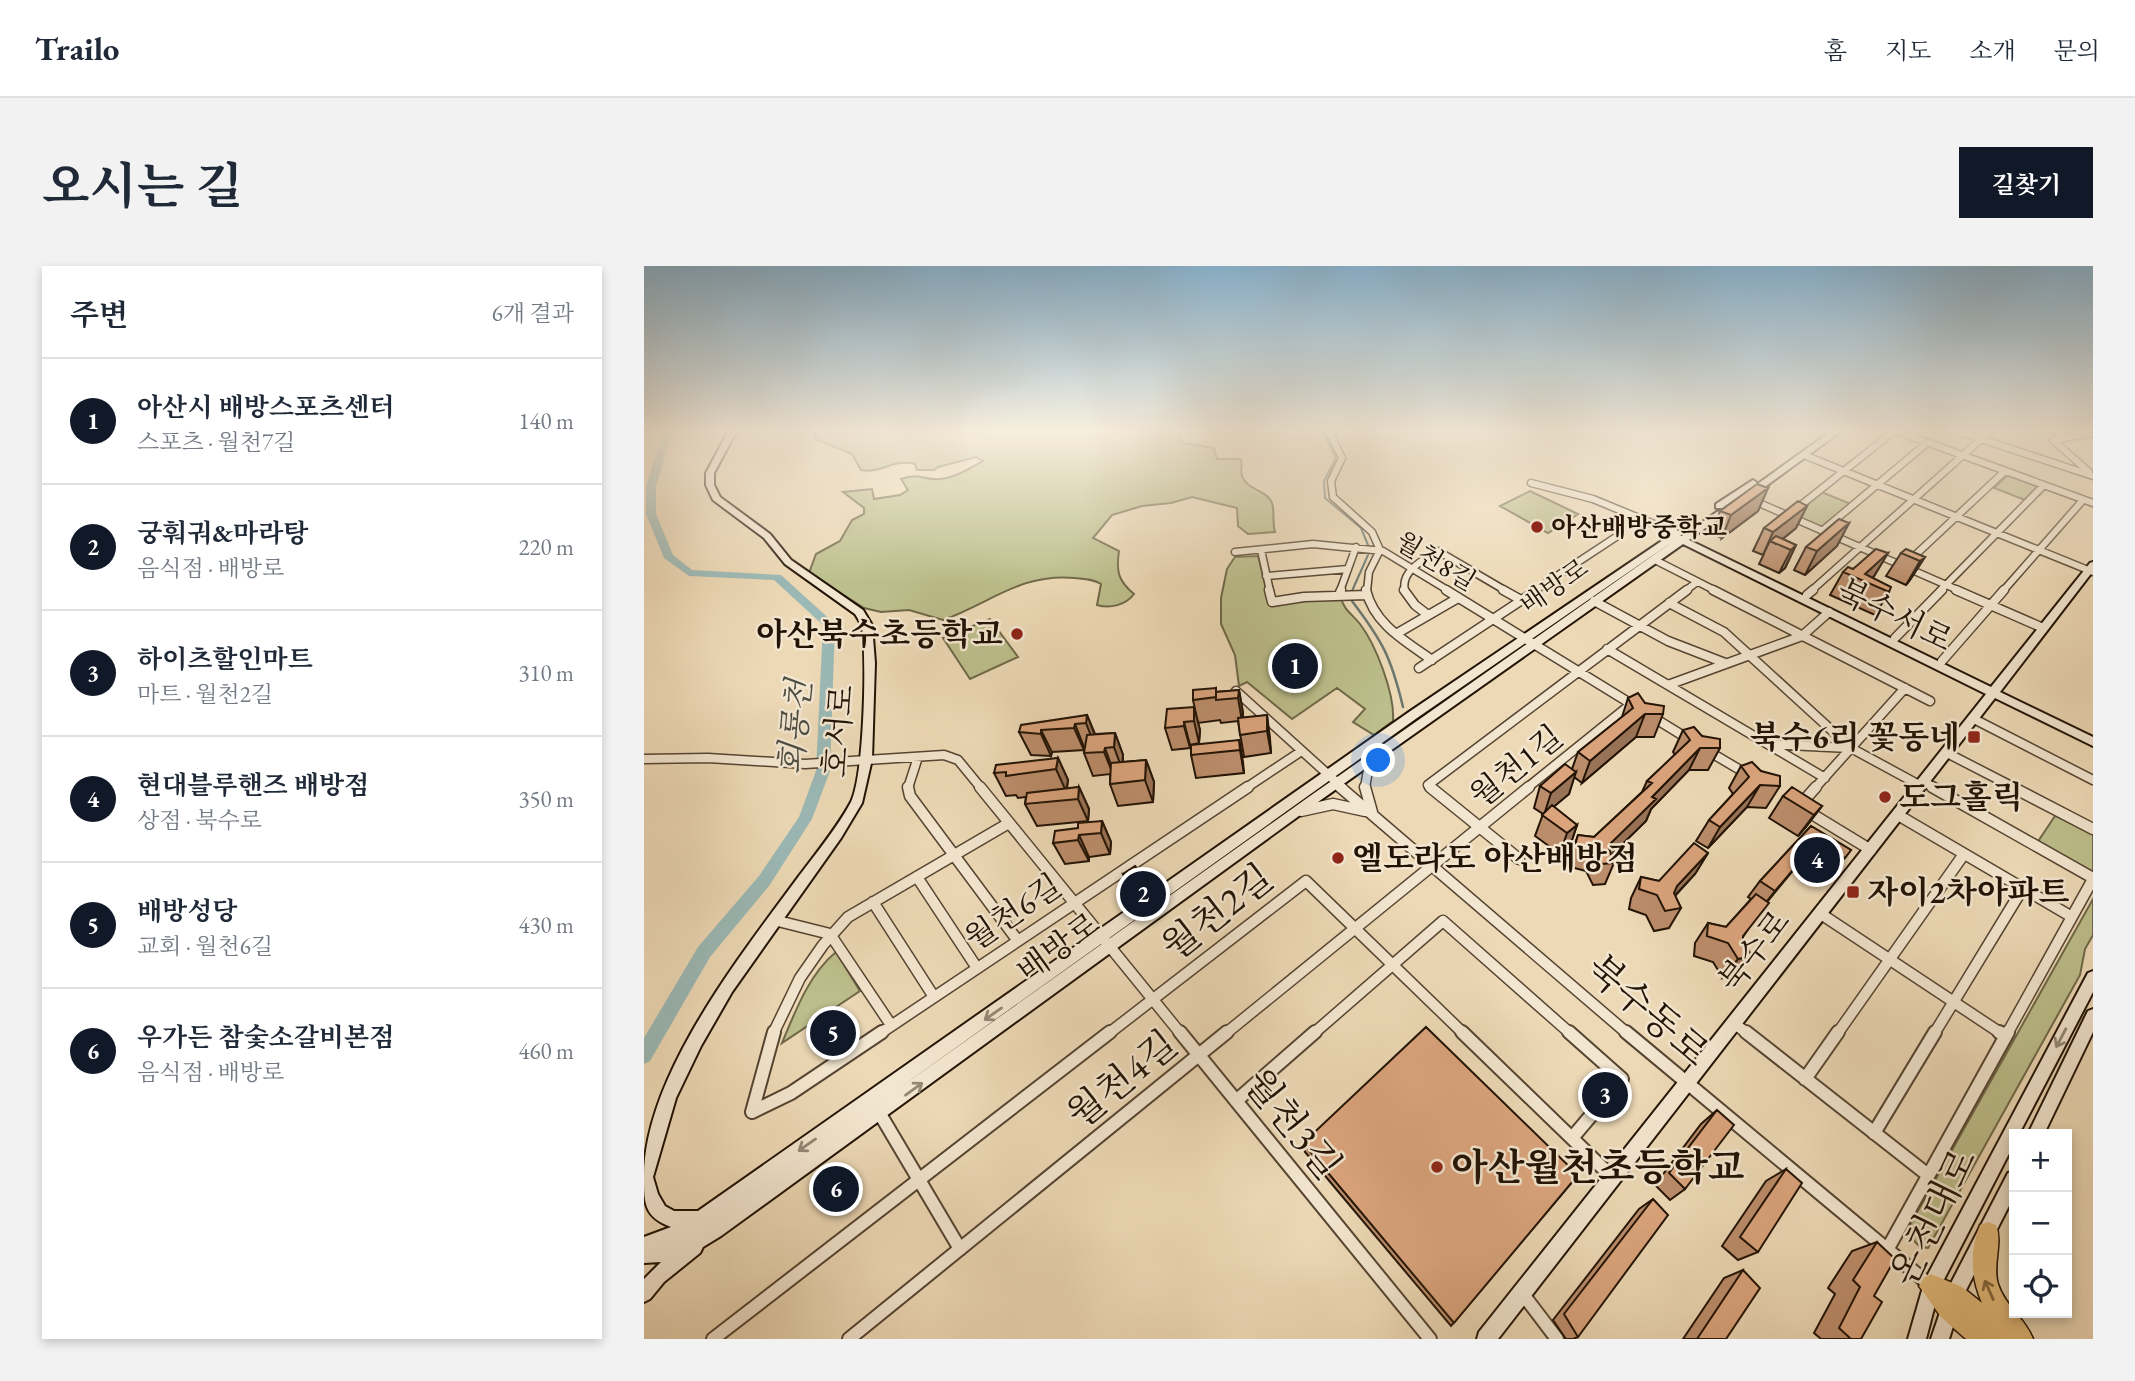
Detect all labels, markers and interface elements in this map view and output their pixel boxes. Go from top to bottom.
text: Trailo [35,27,119,70]
text: 홈 [1824,35,1847,66]
text: 지도 [1885,35,1931,66]
text: 소개 [1969,35,2016,66]
text: 문의 [2054,35,2100,66]
button: 길찾기 [1959,147,2093,218]
text: 오시는 길 [42,154,243,218]
text: 주변 [70,295,128,334]
text: 6개 결과 [492,298,574,328]
text: 아산시 배방스포츠센터 [137,390,394,424]
text: 1 [87,406,99,436]
text: 140 m [518,406,574,436]
text: 스포츠 · 월천7길 [137,427,295,457]
place label: 아산배방중학교 [1551,510,1727,544]
text: 궁훠궈&마라탕 [137,516,308,550]
marker: 아산배방중학교 [1529,519,1545,535]
street label: 월천8길 [1390,524,1482,598]
text: 2 [87,532,99,562]
text: 220 m [518,532,574,562]
street label: 배방로 [1513,550,1595,622]
text: 음식점 · 배방로 [137,553,284,583]
street label: 북수서로 [1830,569,1960,661]
place label: 아산북수초등학교 [756,613,1003,655]
marker: 아산북수초등학교 [1009,626,1025,642]
pin: 1 [1272,640,1318,692]
text: 하이츠할인마트 [137,642,313,676]
text: 3 [87,658,99,688]
text: 310 m [518,658,574,688]
water label: 회룡천 [768,675,821,777]
text: 마트 · 월천2길 [137,679,273,709]
street label: 호서로 [813,683,863,779]
street label: 월천1길 [1461,716,1571,816]
place label: 북수6리 꽃동네 [1750,716,1960,758]
marker: 북수6리 꽃동네 [1966,729,1982,745]
your location [1361,743,1395,777]
text: 현대블루핸즈 배방점 [137,768,369,802]
place label: 도그홀릭 [1899,776,2023,818]
text: 4 [87,784,99,814]
text: 350 m [518,784,574,814]
marker: 도그홀릭 [1877,789,1893,805]
text: 상점 · 북수로 [137,805,262,835]
pin: 4 [1794,834,1840,886]
place label: 엘도라도 아산배방점 [1352,837,1638,879]
marker: 엘도라도 아산배방점 [1330,850,1346,866]
street label: 월천2길 [1151,853,1282,970]
street label: 월천6길 [956,864,1070,960]
pin: 2 [1120,868,1166,920]
place label: 자이2차아파트 [1867,871,2069,913]
marker: 자이2차아파트 [1845,884,1861,900]
text: 배방성당 [137,894,237,928]
street label: 북수로 [1709,901,1799,1000]
street label: 배방로 [1008,903,1108,991]
text: 5 [87,910,99,940]
text: 430 m [518,910,574,940]
text: 교회 · 월천6길 [137,931,273,961]
street label: 북수동로 [1577,943,1720,1076]
pin: 5 [810,1007,856,1059]
one-way arrow [984,1007,1003,1021]
street label: 월천4길 [1056,1019,1187,1138]
text: 우가든 참숯소갈비본점 [137,1020,394,1054]
one-way arrow [2054,1027,2067,1048]
text: 6 [87,1036,99,1066]
text: 460 m [518,1036,574,1066]
text: 음식점 · 배방로 [137,1057,284,1087]
street label: 월천3길 [1234,1058,1353,1189]
pin: 3 [1582,1069,1628,1121]
one-way arrow [904,1082,923,1096]
map controls [2009,1129,2072,1318]
button: + [2009,1129,2072,1192]
one-way arrow [798,1138,817,1152]
street label: 온천대로 [1878,1140,1987,1294]
place label: 아산월천초등학교 [1451,1142,1745,1191]
marker: 아산월천초등학교 [1429,1159,1445,1175]
pin: 6 [813,1163,859,1215]
button: − [2009,1192,2072,1255]
button: locate [2009,1255,2072,1318]
one-way arrow [1982,1280,1995,1301]

